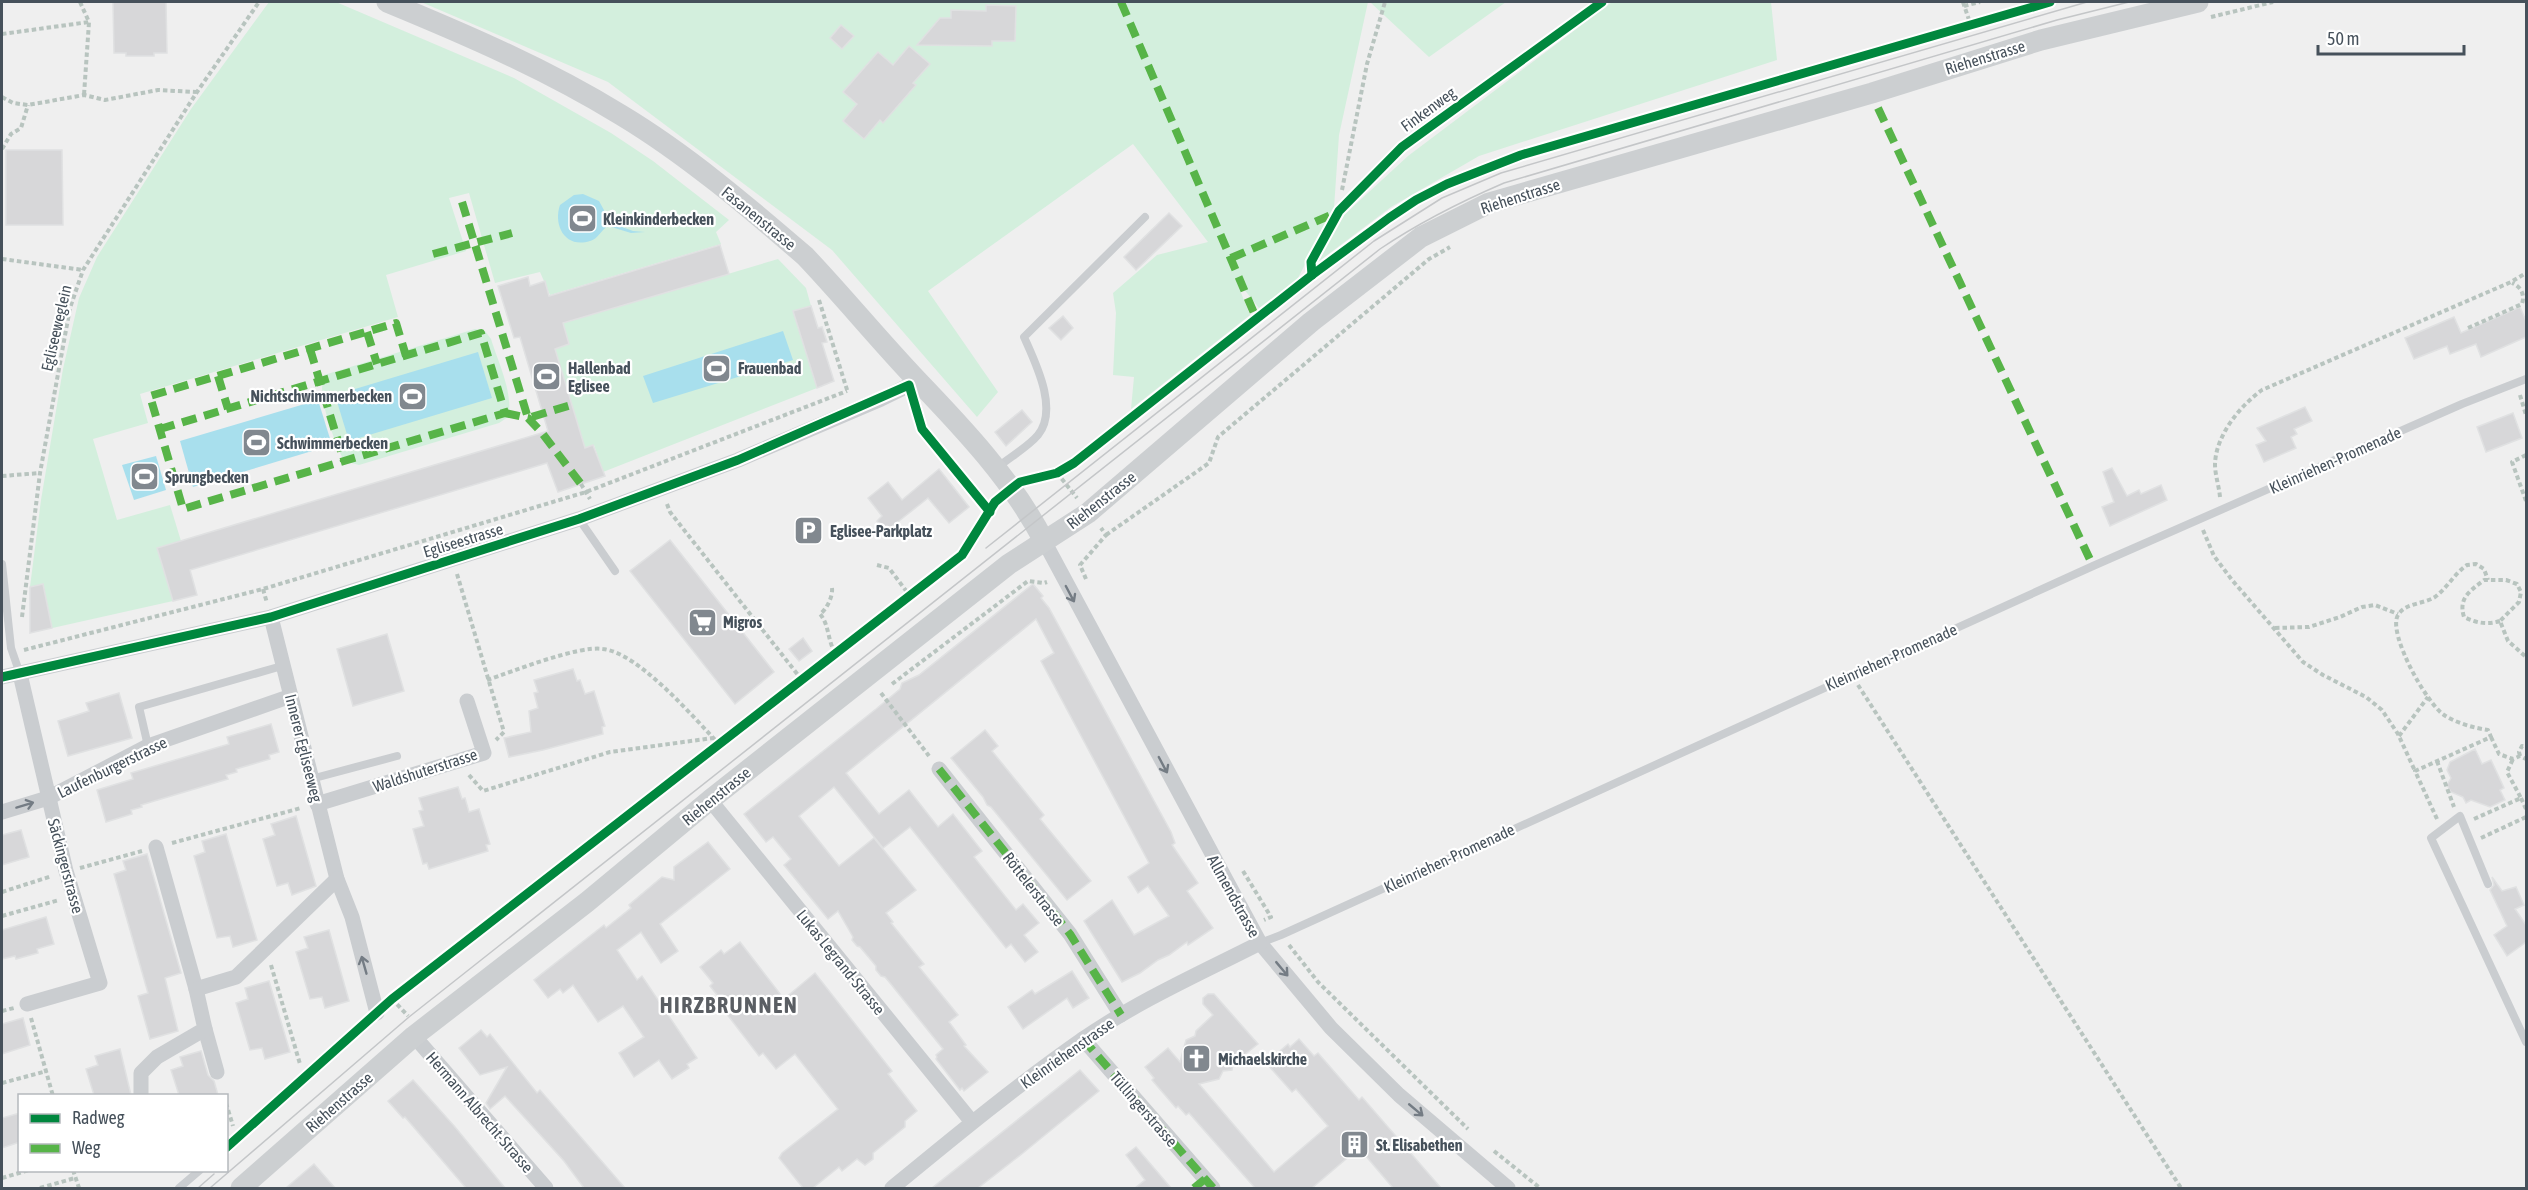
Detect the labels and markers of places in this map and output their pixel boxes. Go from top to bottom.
sports icon: Kleinkinderbecken [566,203,598,235]
place label: Kleinkinderbecken [603,210,714,228]
sports icon: Frauenbad [701,352,733,384]
place label: Hallenbad Eglisee [568,359,631,395]
place label: Frauenbad [738,359,802,377]
sports icon: Hallenbad Eglisee [531,361,563,393]
sports icon: Nichtschwimmerbecken [397,380,429,412]
place label: Nichtschwimmerbecken [251,387,392,405]
sports icon: Schwimmerbecken [240,427,272,459]
place label: Schwimmerbecken [277,434,388,452]
sports icon: Sprungbecken [128,461,160,493]
place label: Sprungbecken [165,468,249,486]
parking icon: Eglisee-Parkplatz [793,515,825,547]
place label: Eglisee-Parkplatz [830,522,932,540]
supermarket icon: Migros [686,606,718,638]
place label: Migros [723,613,763,631]
church icon: Michaelskirche [1181,1043,1213,1075]
place label: Michaelskirche [1218,1050,1307,1068]
building icon: St. Elisabethen [1339,1129,1371,1161]
place label: St. Elisabethen [1376,1136,1463,1154]

